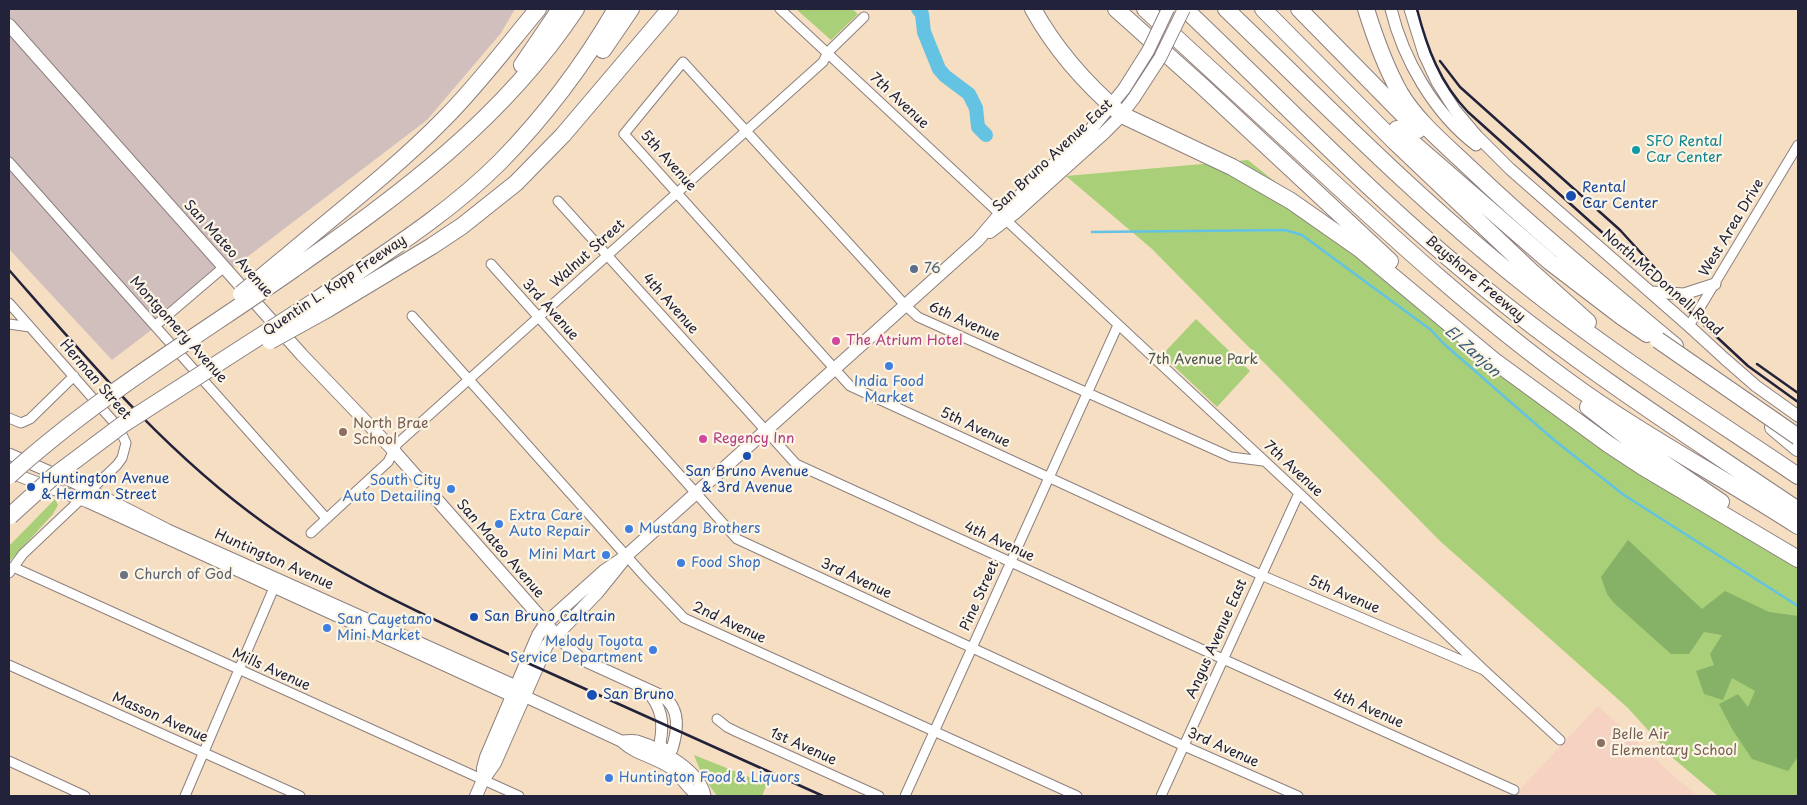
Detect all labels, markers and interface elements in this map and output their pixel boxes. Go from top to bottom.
street label: 7th Avenue [866,70,932,132]
street label: San Bruno Avenue East [990,96,1116,216]
street label: 5th Avenue [637,127,699,195]
place label: SFO Rental Car Center [1646,134,1722,166]
marker: SFO Rental Car Center [1630,144,1642,156]
street label: West Area Drive [1696,176,1768,280]
place label: Rental Car Center [1582,180,1658,212]
marker: Rental Car Center [1564,189,1578,203]
street label: San Mateo Avenue [180,197,276,301]
street label: Walnut Street [547,216,629,292]
street label: North McDonnell Road [1598,226,1726,340]
street label: Quentin L. Kopp Freeway [260,232,410,340]
street label: Bayshore Freeway [1422,232,1528,326]
place label: 76 [924,261,941,277]
marker: 76 [908,263,920,275]
street label: 4th Avenue [639,270,701,338]
street label: Montgomery Avenue [126,273,230,387]
street label: 3rd Avenue [518,276,582,344]
street label: 6th Avenue [926,299,1002,345]
water label: El Zanjon [1441,323,1503,381]
place label: The Atrium Hotel [846,333,963,349]
marker: The Atrium Hotel [830,335,842,347]
street label: Herman Street [56,337,134,423]
park label: 7th Avenue Park [1148,352,1258,368]
marker: India Food Market [883,360,895,372]
place label: India Food Market [854,374,924,407]
street label: 5th Avenue [937,404,1013,452]
place label: North Brae School [353,416,428,448]
marker: North Brae School [337,426,349,438]
place label: Regency Inn [713,431,794,447]
marker: Regency Inn [697,433,709,445]
street label: 7th Avenue [1260,438,1326,500]
marker: San Bruno Avenue & 3rd Avenue [741,450,753,462]
place label: San Bruno Avenue & 3rd Avenue [685,464,809,497]
place label: Huntington Avenue & Herman Street [41,471,169,504]
place label: South City Auto Detailing [342,473,441,506]
marker: Huntington Avenue & Herman Street [25,481,37,493]
marker: South City Auto Detailing [445,483,457,495]
street label: San Mateo Avenue [453,496,547,602]
place label: Extra Care Auto Repair [509,508,590,540]
marker: Extra Care Auto Repair [493,518,505,530]
street label: 4th Avenue [961,518,1037,566]
place label: Mustang Brothers [639,521,760,537]
marker: Mustang Brothers [623,523,635,535]
street label: Huntington Avenue [212,526,336,594]
place label: Mini Mart [529,547,596,563]
marker: Mini Mart [600,549,612,561]
place label: Food Shop [691,555,761,571]
street label: 3rd Avenue [818,555,894,603]
marker: Food Shop [675,557,687,569]
street label: Pine Street [957,558,1003,634]
place label: Church of God [134,567,232,583]
marker: Church of God [118,569,130,581]
street label: 5th Avenue [1306,573,1382,617]
street label: Angus Avenue East [1183,577,1251,701]
street label: 2nd Avenue [690,599,768,647]
place label: San Bruno Caltrain [484,609,615,625]
marker: San Bruno Caltrain [468,611,480,623]
place label: San Cayetano Mini Market [337,612,432,644]
marker: San Cayetano Mini Market [321,622,333,634]
place label: Melody Toyota Service Department [510,634,643,666]
marker: Melody Toyota Service Department [647,644,659,656]
street label: Mills Avenue [229,645,313,695]
street label: 4th Avenue [1330,686,1406,732]
place label: San Bruno [603,687,674,703]
marker: San Bruno [585,688,599,702]
street label: Masson Avenue [110,689,210,747]
street label: 1st Avenue [767,725,839,769]
street label: 3rd Avenue [1185,725,1261,771]
place label: Belle Air Elementary School [1611,727,1737,760]
marker: Belle Air Elementary School [1595,737,1607,749]
place label: Huntington Food & Liquors [619,770,800,786]
marker: Huntington Food & Liquors [603,772,615,784]

